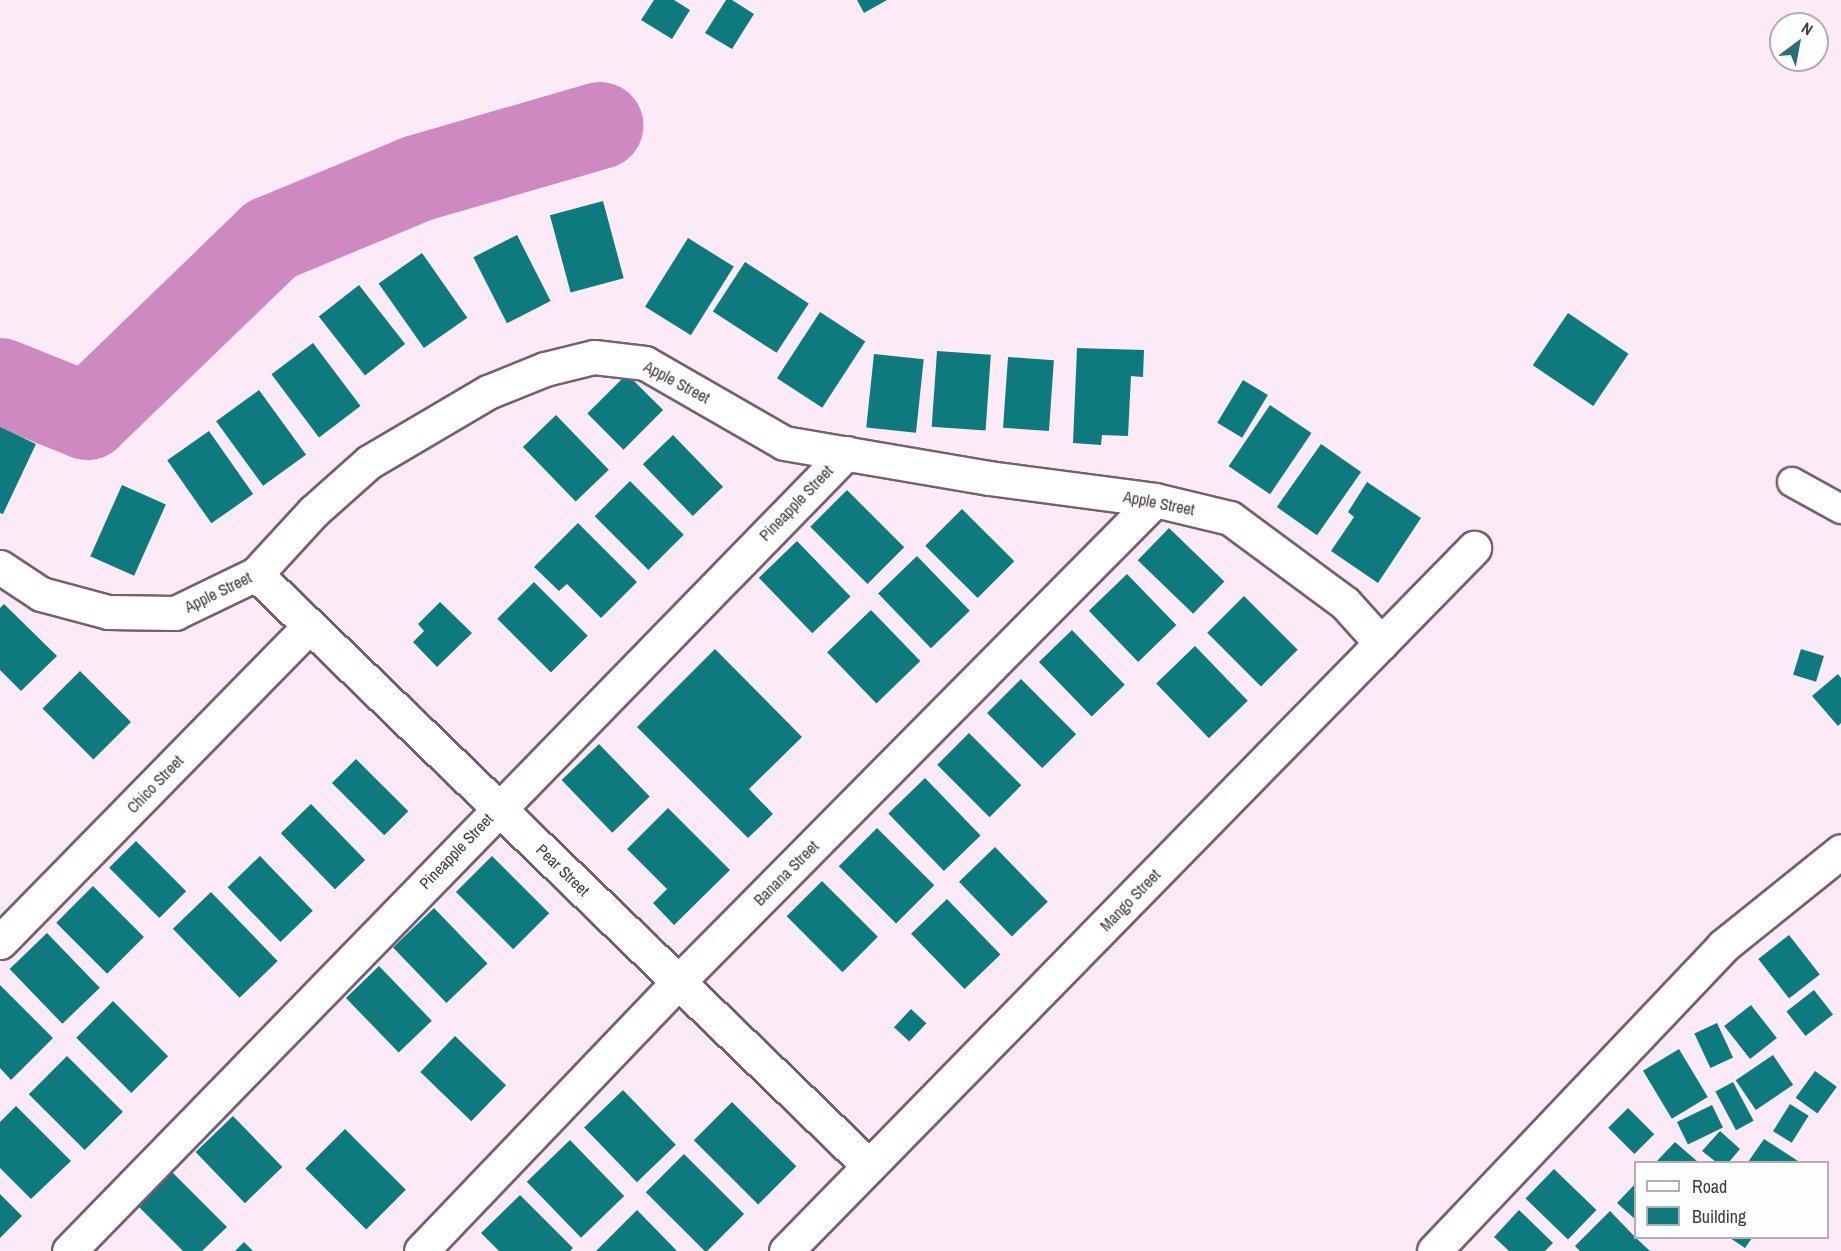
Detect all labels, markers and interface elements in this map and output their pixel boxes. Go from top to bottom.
north arrow [1769,12,1829,72]
text: N [1798,17,1817,40]
street label: Apple Street [641,357,713,407]
street label: Pineapple Street [755,461,837,545]
street label: Apple Street [1122,487,1196,519]
street label: Apple Street [181,568,255,616]
street label: Chico Street [123,751,187,817]
street label: Pineapple Street [415,809,497,893]
street label: Banana Street [750,837,822,909]
street label: Pear Street [532,840,594,900]
street label: Mango Street [1096,865,1164,935]
legend [1634,1161,1829,1239]
text: Road [1692,1174,1727,1199]
text: Building [1692,1204,1746,1229]

